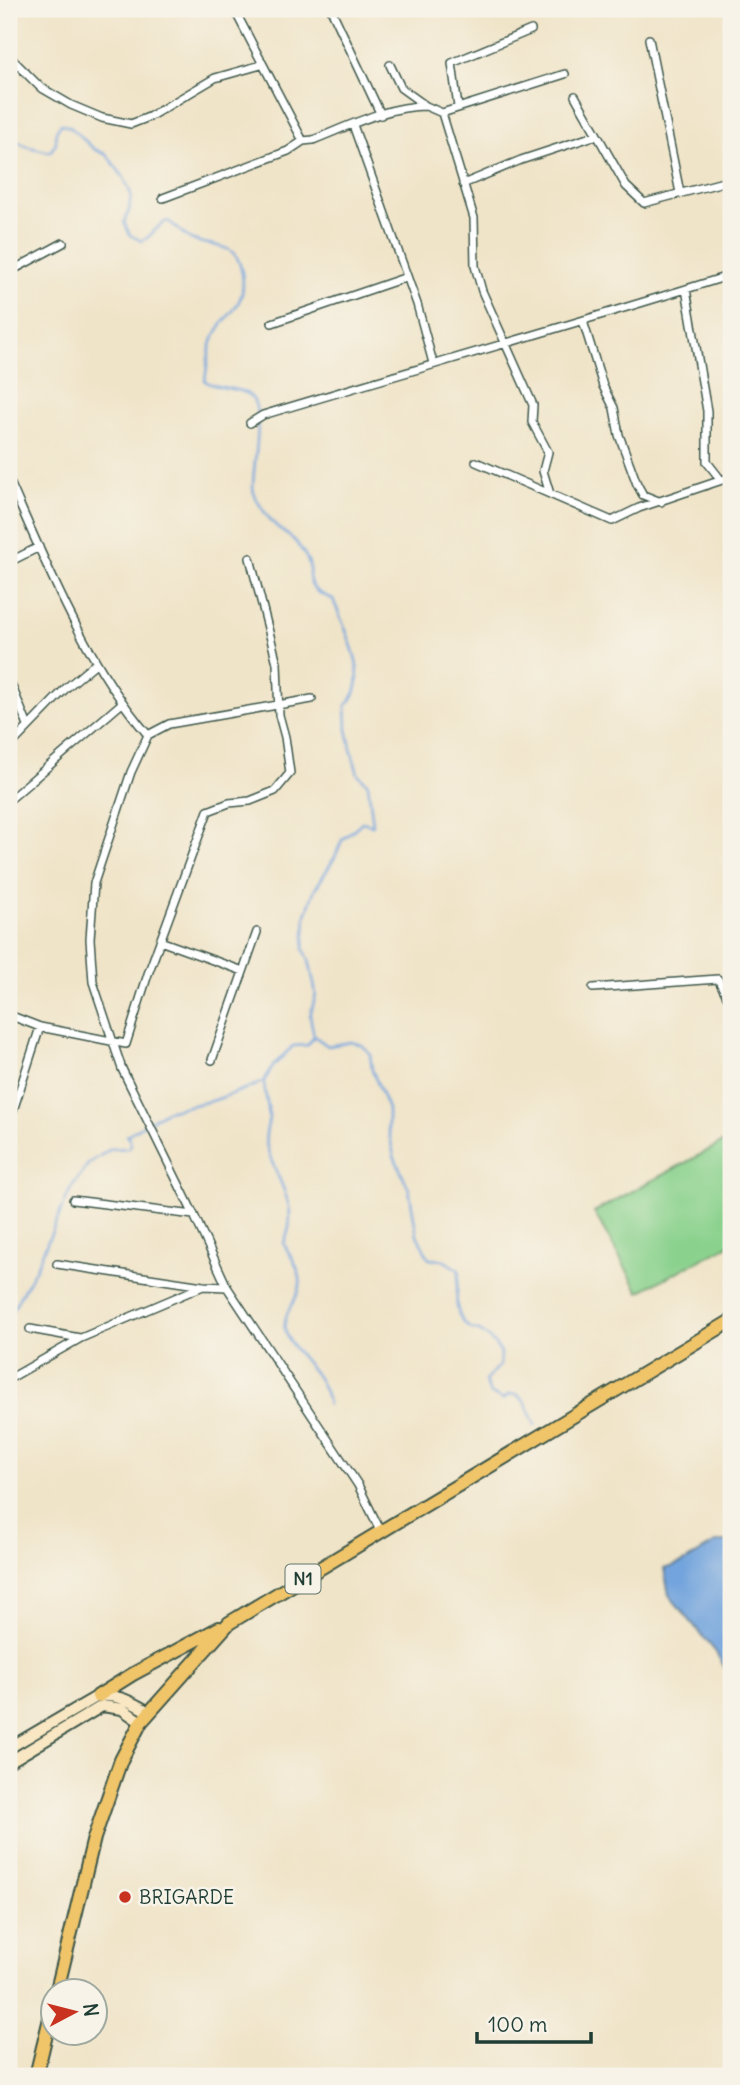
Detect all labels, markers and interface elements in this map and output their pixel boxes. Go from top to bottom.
road number: N1 [286,1564,320,1594]
place label: BRIGARDE [139,1885,234,1909]
marker: BRIGARDE [117,1889,133,1905]
north arrow [38,1976,108,2046]
scale bar [477,2001,591,2045]
text: N [78,2002,104,2018]
text: 100 m [488,2011,547,2038]

